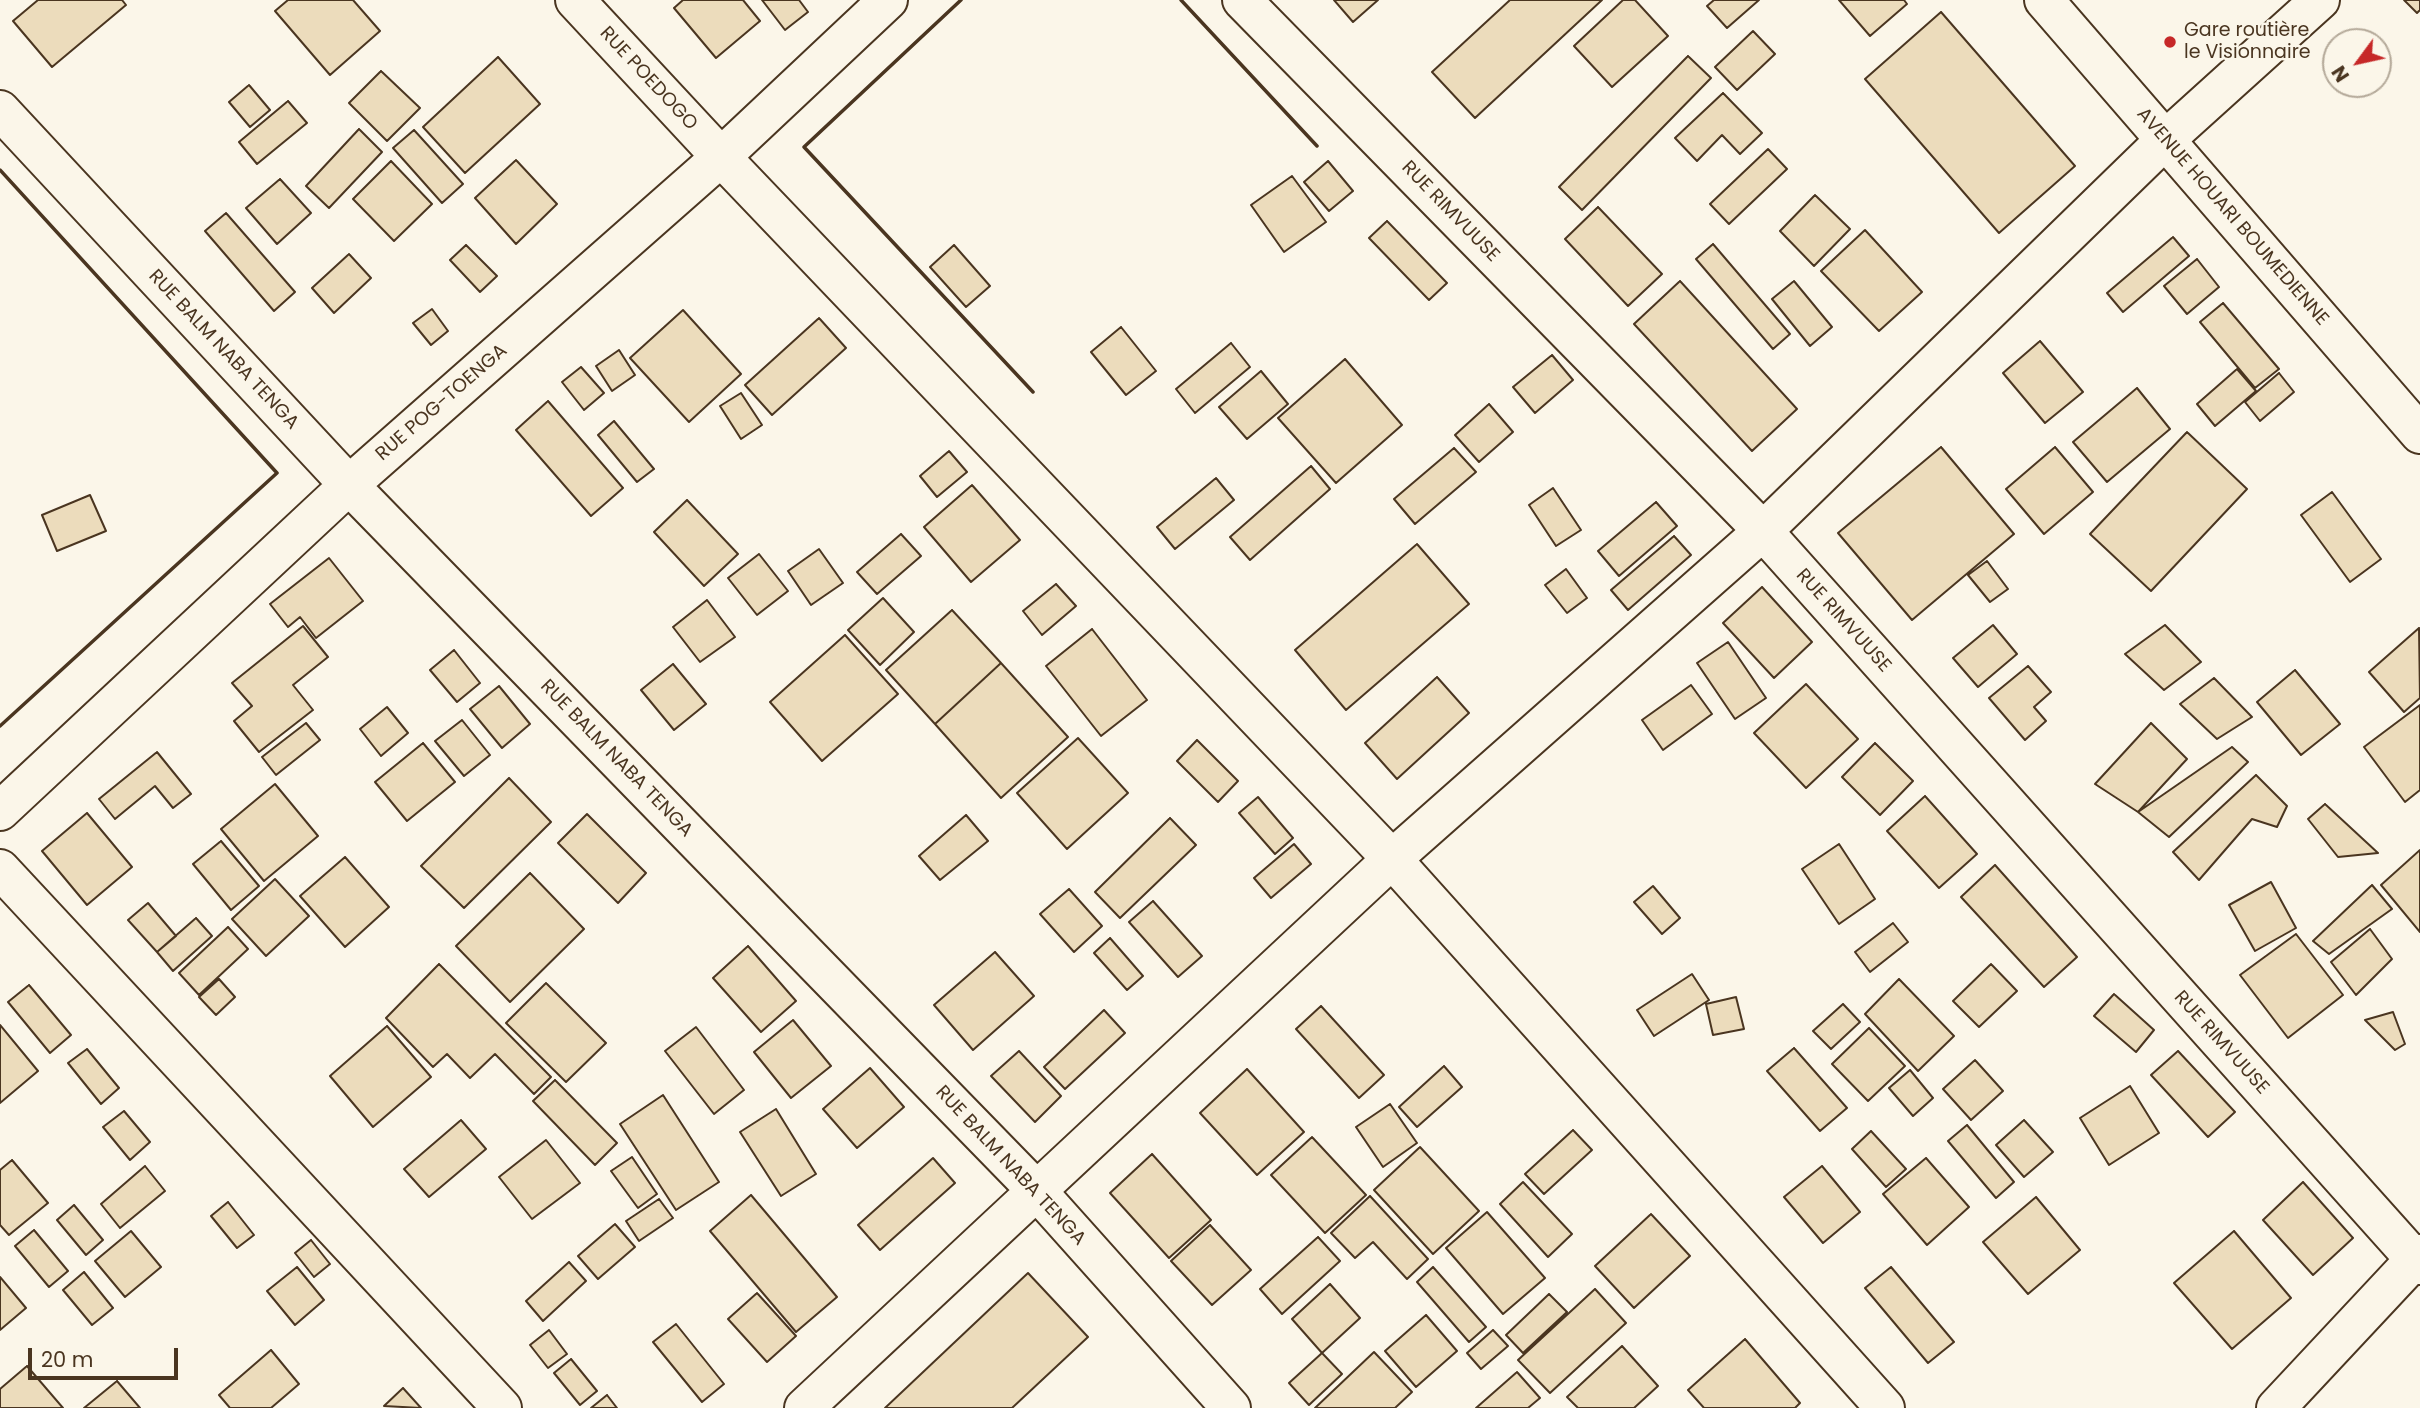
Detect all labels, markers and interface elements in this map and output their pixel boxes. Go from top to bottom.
place label: Gare routière le Visionnaire [2184,20,2311,64]
street label: RUE POEDOGO [594,23,702,135]
north arrow [2322,28,2392,98]
marker: Gare routière le Visionnaire [2162,34,2178,50]
text: N [2325,60,2356,87]
street label: AVENUE HOUARI BOUMEDIENNE [2131,103,2333,331]
street label: RUE RIMVUUSE [1396,157,1504,267]
street label: RUE BALM NABA TENGA [143,265,303,435]
street label: RUE POG-TOENGA [372,340,512,466]
street label: RUE RIMVUUSE [1791,565,1895,677]
street label: RUE BALM NABA TENGA [535,676,697,842]
street label: RUE RIMVUUSE [2169,987,2273,1099]
street label: RUE BALM NABA TENGA [930,1081,1090,1251]
scale bar [32,1334,182,1378]
text: 20 m [41,1345,94,1374]

